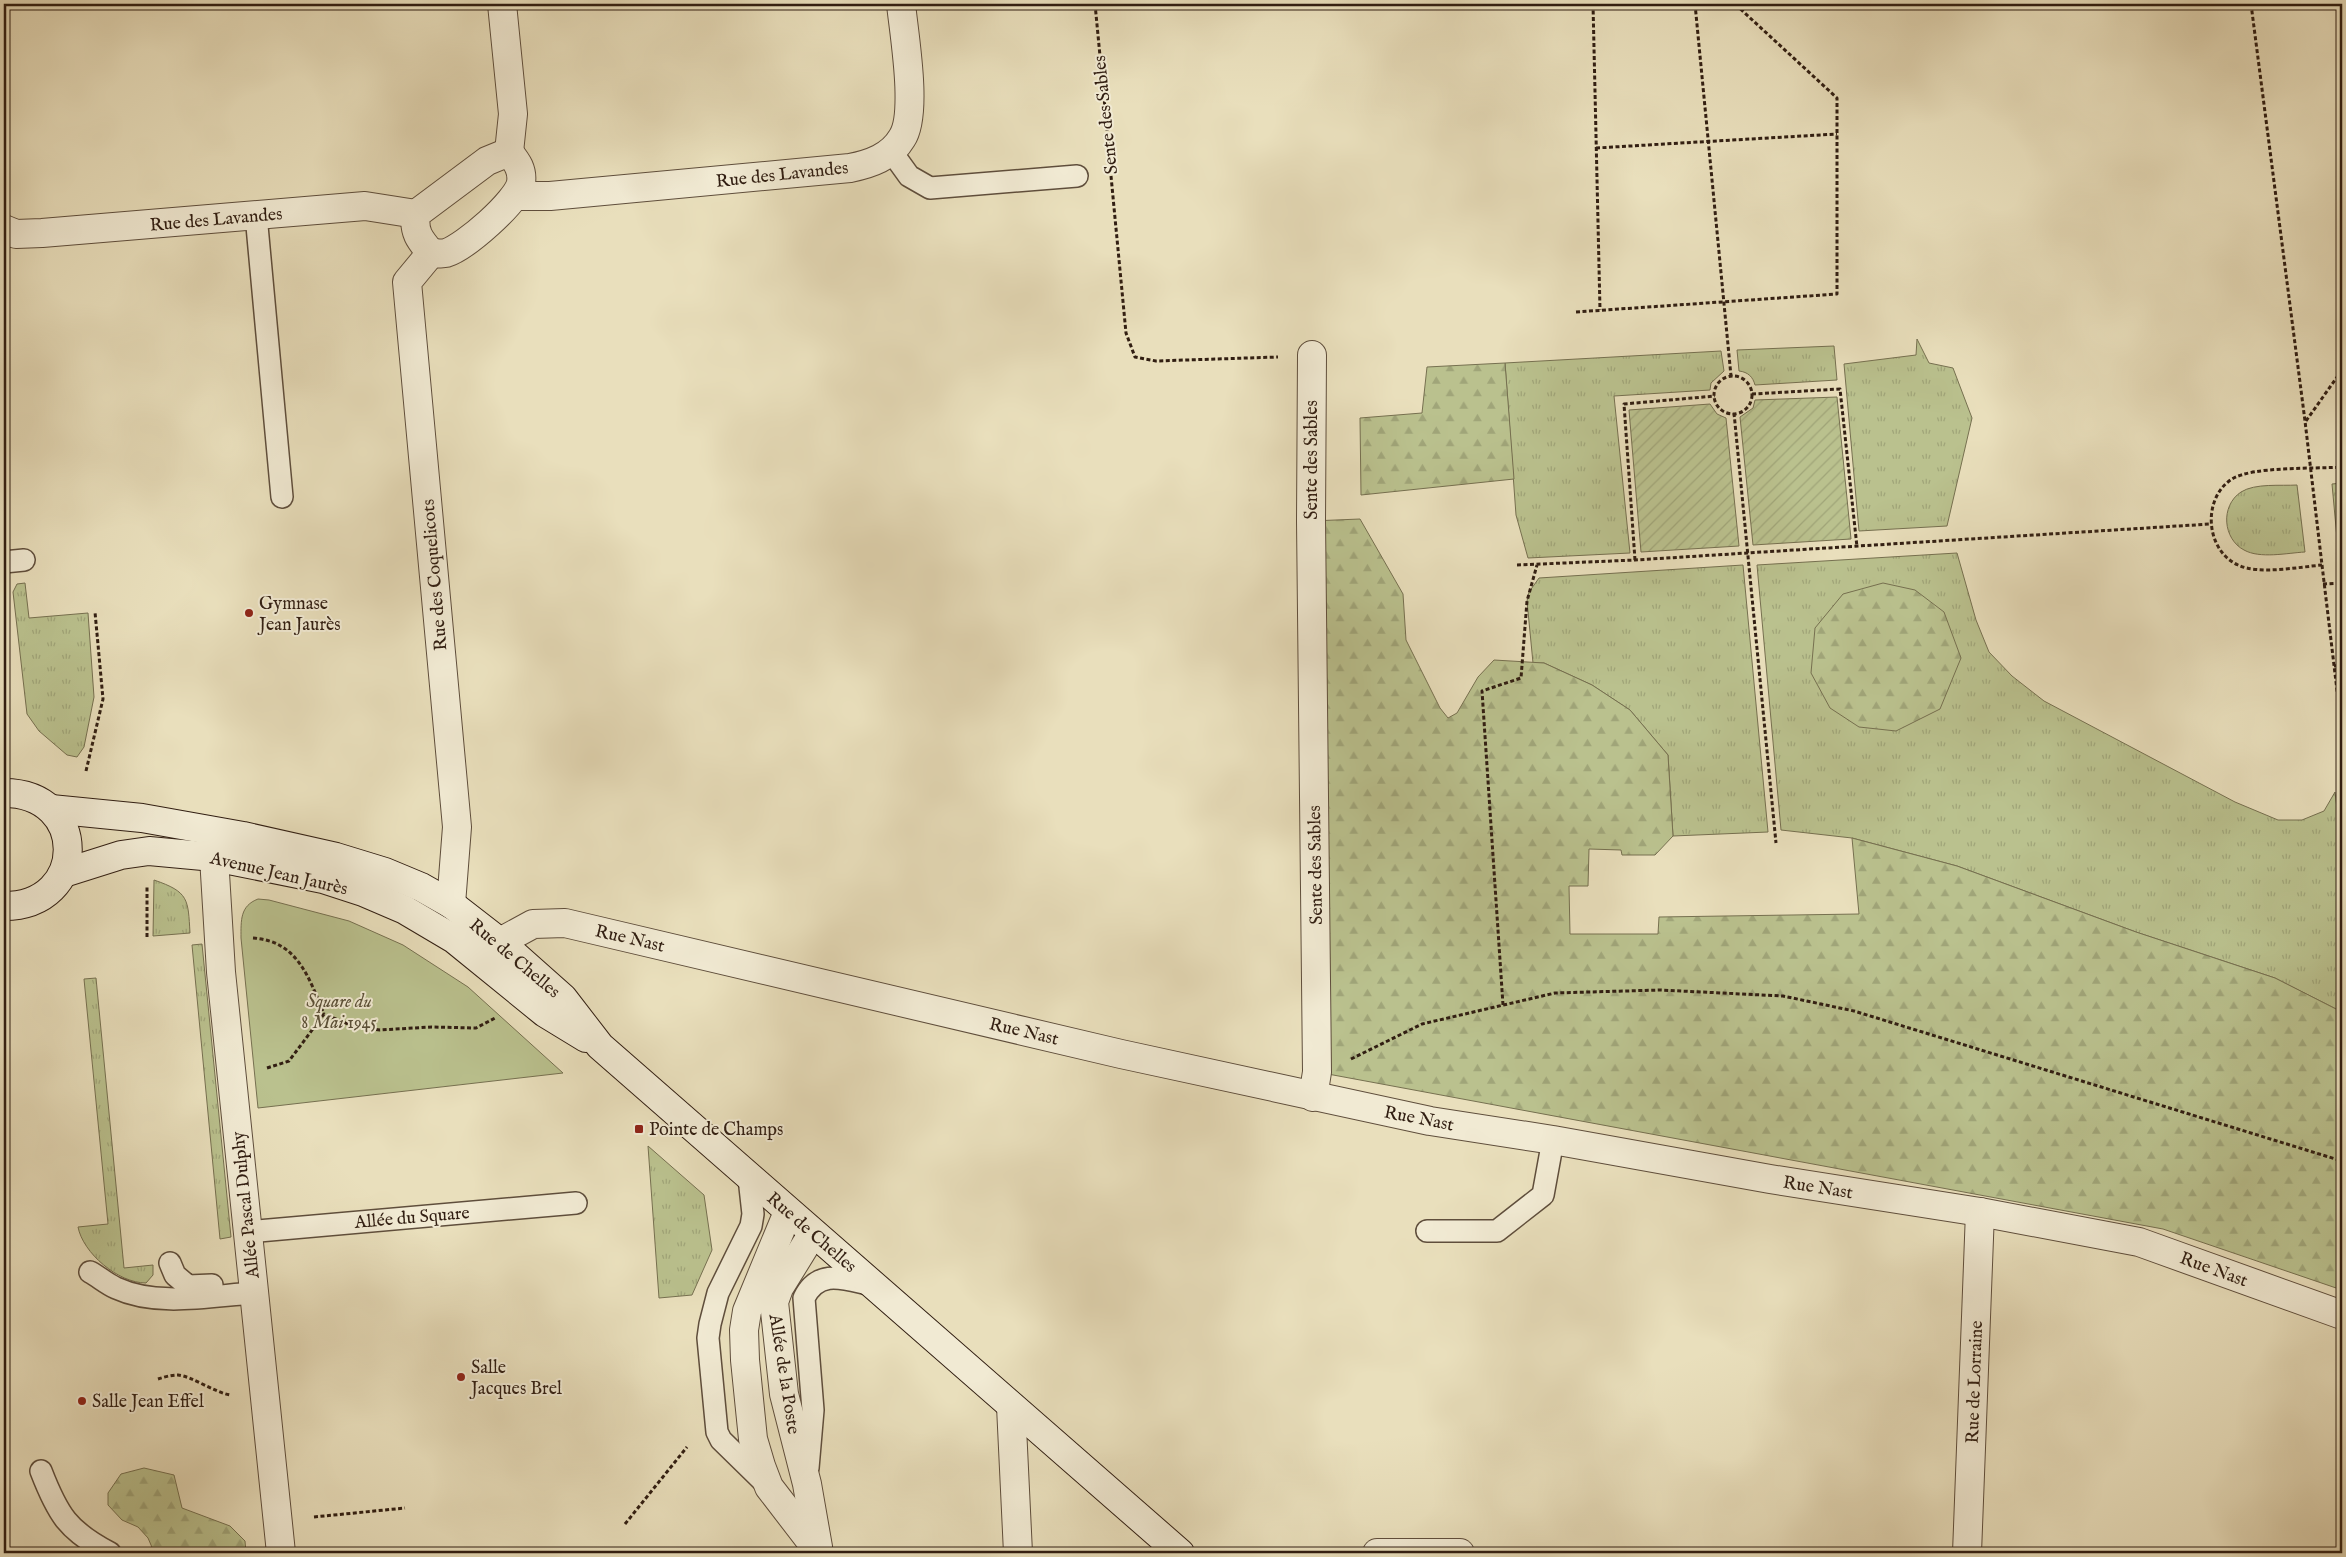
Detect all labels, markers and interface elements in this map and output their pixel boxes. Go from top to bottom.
street label: Sente des Sables [1089,54,1124,175]
street label: Rue des Lavandes [715,157,850,194]
street label: Rue des Lavandes [149,203,283,238]
street label: Sente des Sables [1301,400,1324,520]
street label: Rue des Coquelicots [417,498,454,652]
place label: Gymnase Jean Jaurès [257,593,341,637]
marker: Gymnase Jean Jaurès [243,607,255,619]
street label: Sente des Sables [1304,805,1329,925]
street label: Avenue Jean Jaurès [207,847,350,901]
street label: Rue de Chelles [464,914,564,1004]
street label: Rue Nast [593,920,667,959]
park label: Square du 8 Mai 1945 [301,991,377,1035]
street label: Rue Nast [987,1013,1061,1052]
street label: Rue Nast [1382,1101,1456,1137]
place label: Pointe de Champs [649,1119,783,1142]
marker: Pointe de Champs [633,1123,645,1135]
street label: Allée Pascal Dulphy [227,1130,266,1281]
street label: Rue Nast [1781,1172,1854,1205]
street label: Rue de Chelles [761,1188,861,1279]
street label: Allée du Square [353,1202,471,1235]
street label: Rue Nast [2176,1248,2251,1293]
street label: Allée de la Poste [763,1312,804,1436]
street label: Rue de Lorraine [1962,1320,1989,1444]
place label: Salle Jacques Brel [469,1357,562,1401]
marker: Salle Jacques Brel [455,1371,467,1383]
place label: Salle Jean Effel [92,1391,204,1414]
marker: Salle Jean Effel [76,1395,88,1407]

